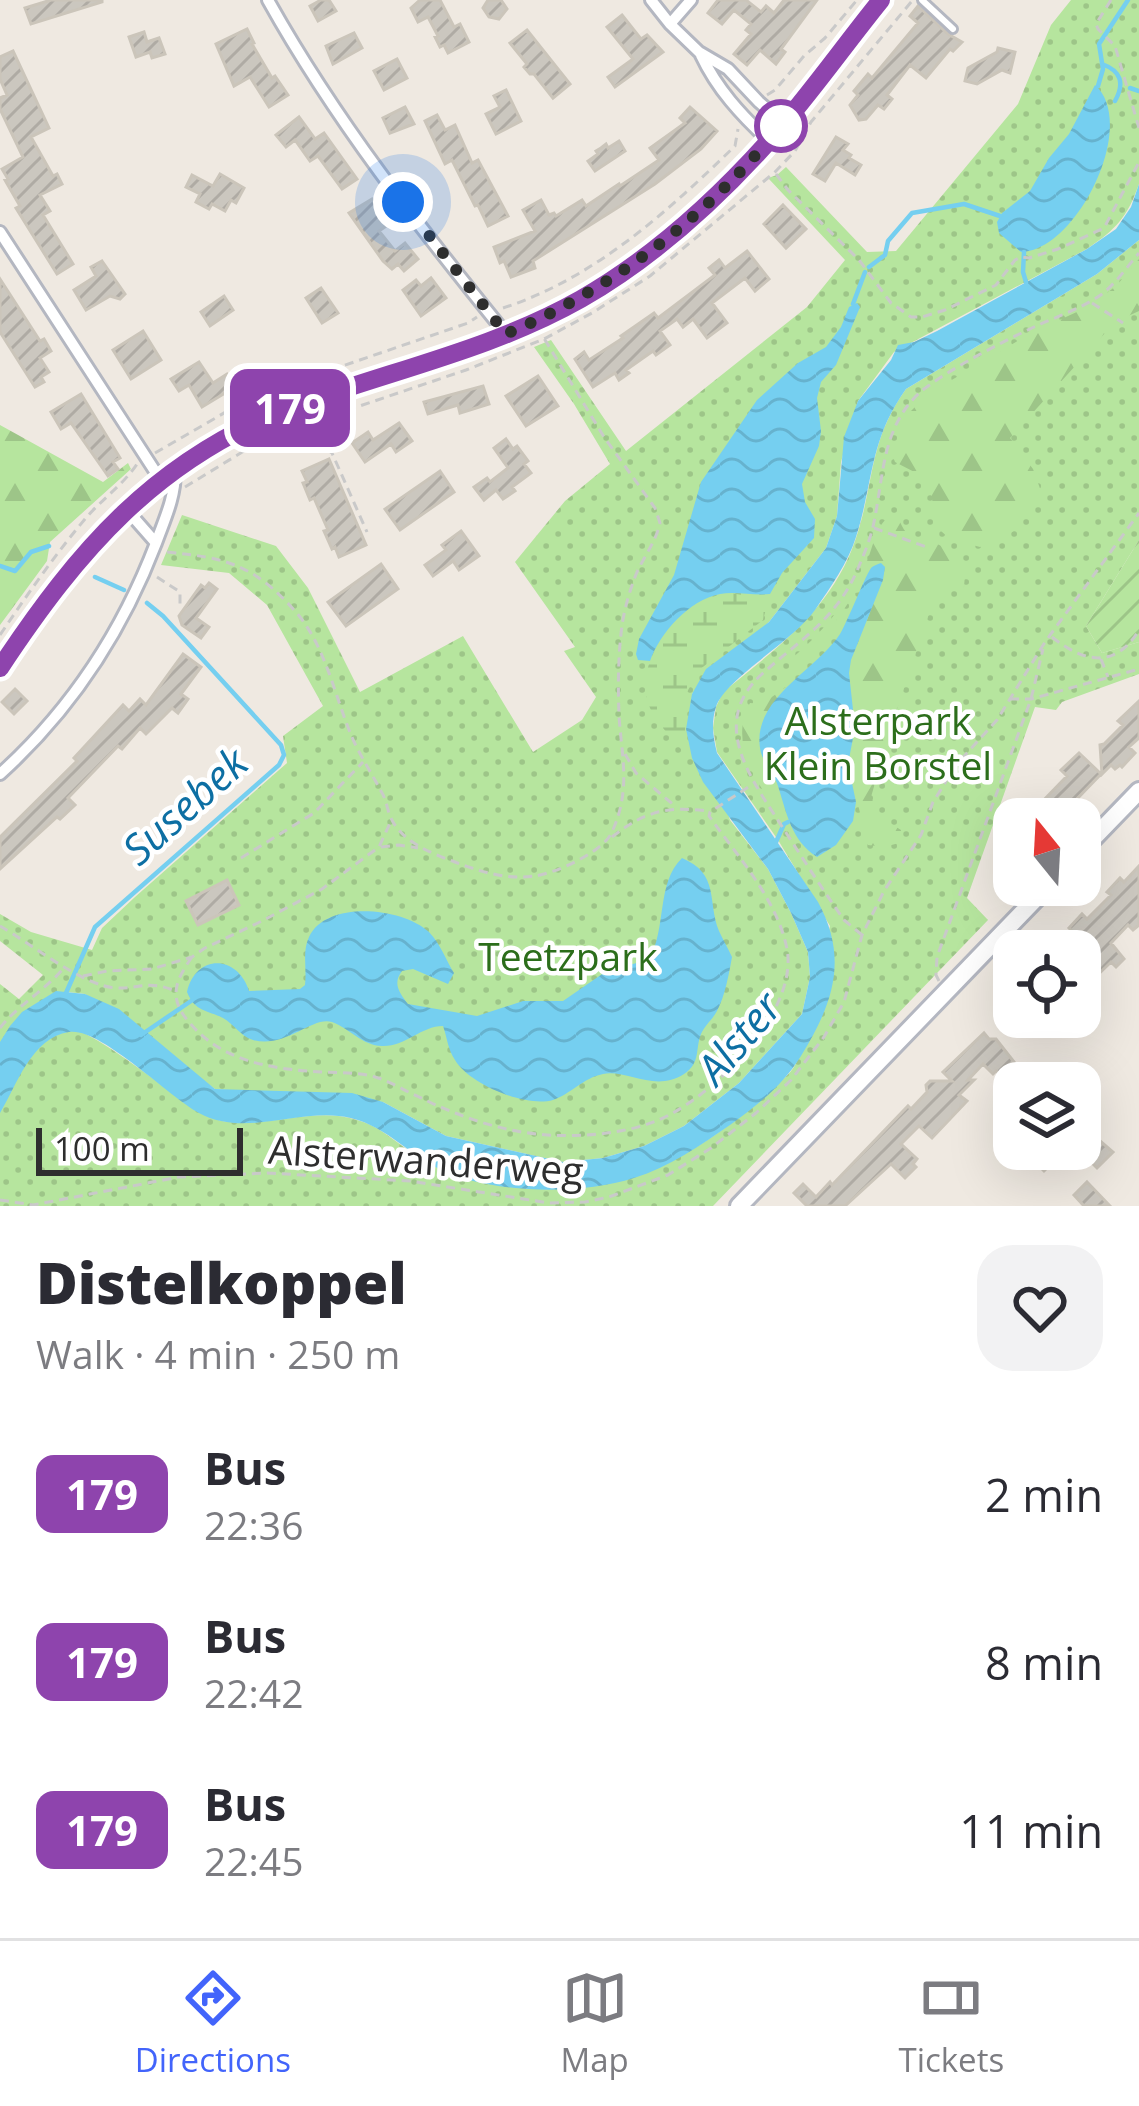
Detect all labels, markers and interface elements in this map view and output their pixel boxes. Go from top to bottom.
unlabelled marker [756,101,806,151]
your location [373,172,433,232]
line badge: 179 [221,369,359,447]
text: 179 [254,379,326,436]
park label: Alsterpark Klein Borstel [764,693,992,791]
water label: Susebek [109,733,260,876]
north arrow [993,798,1101,906]
map controls [993,798,1101,1170]
park label: Teetzpark [478,929,658,982]
button: locate [993,930,1101,1038]
water label: Alster [681,978,794,1097]
button: layers [993,1062,1101,1170]
scale bar [36,1122,243,1175]
street label: Alsterwanderweg [267,1122,585,1196]
text: 100 m [54,1126,150,1171]
text: Distelkoppel [36,1243,407,1321]
button: heart [977,1245,1103,1371]
text: Walk · 4 min · 250 m [36,1327,400,1380]
text: Bus [204,1437,286,1498]
text: 2 min [985,1464,1103,1525]
text: 179 [66,1465,138,1522]
text: 22:36 [204,1498,303,1551]
text: Bus [204,1605,286,1666]
text: 8 min [985,1632,1103,1693]
text: 179 [66,1633,138,1690]
text: 22:42 [204,1666,303,1719]
text: Bus [204,1773,286,1834]
text: 11 min [959,1800,1103,1861]
text: 179 [66,1801,138,1858]
text: 22:45 [204,1834,303,1887]
tab: Directions [135,1965,291,2082]
tab: Map [561,1965,629,2082]
tab: Tickets [898,1965,1004,2082]

